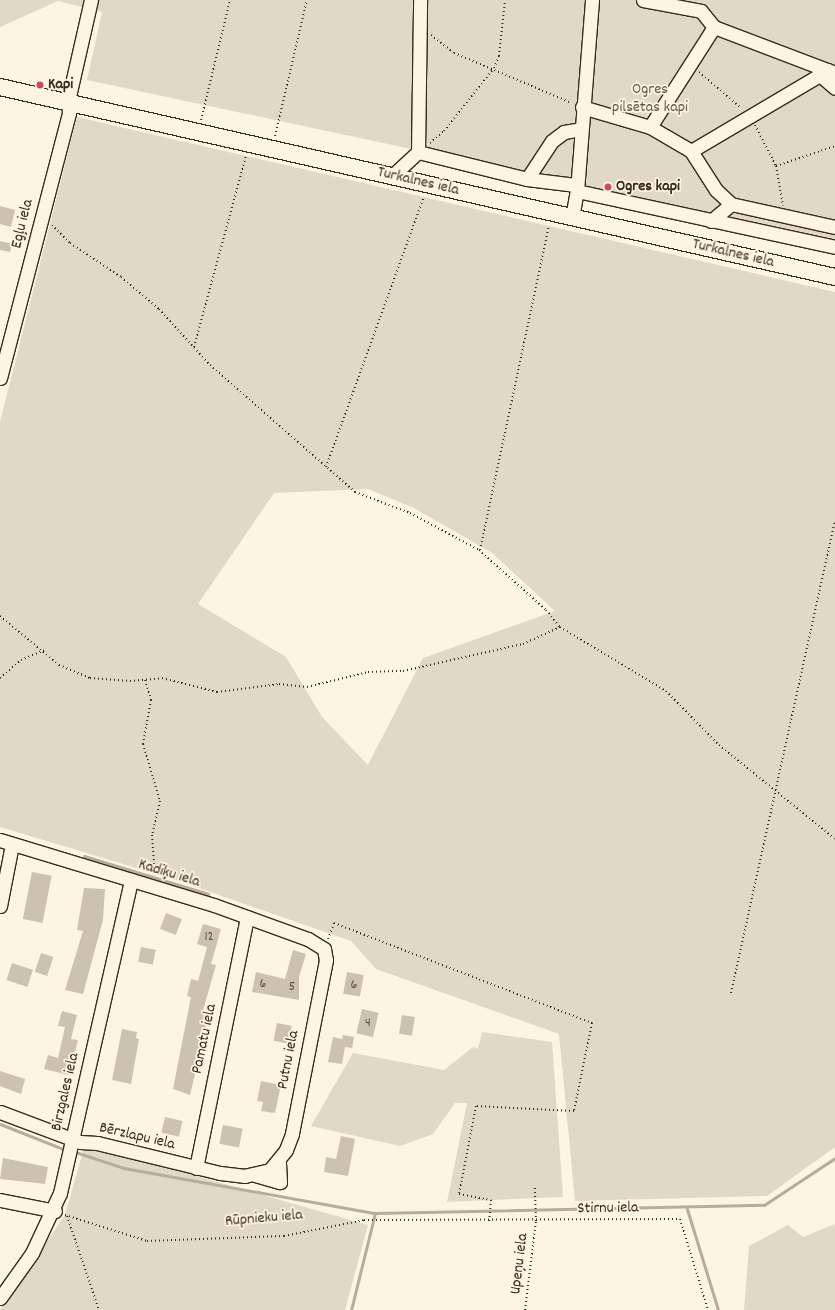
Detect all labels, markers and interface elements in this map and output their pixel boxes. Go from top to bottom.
place label: Kapi [48,75,73,95]
marker: Kapi [35,80,45,90]
park label: Ogres pilsētas kapi [612,80,688,118]
street label: Turkalnes iela [375,163,461,201]
place label: Ogres kapi [616,177,680,197]
marker: Ogres kapi [603,182,613,192]
street label: Egļu iela [8,197,38,251]
street label: Turkalnes iela [690,235,776,273]
street label: Kadiķu iela [136,856,202,892]
house number: 12 [204,929,214,945]
house number: 6 [260,976,266,992]
house number: 6 [351,977,357,993]
house number: 5 [289,979,295,995]
street label: Pamatu iela [188,1002,222,1076]
house number: 4 [365,1015,371,1031]
street label: Putnu iela [274,1029,304,1091]
street label: Birzgales iela [48,1051,84,1133]
street label: Bērzlapu iela [97,1119,177,1155]
street label: Stirnu iela [577,1199,639,1219]
street label: Rūpnieku iela [224,1206,304,1232]
street label: Upeņu iela [507,1232,533,1296]

